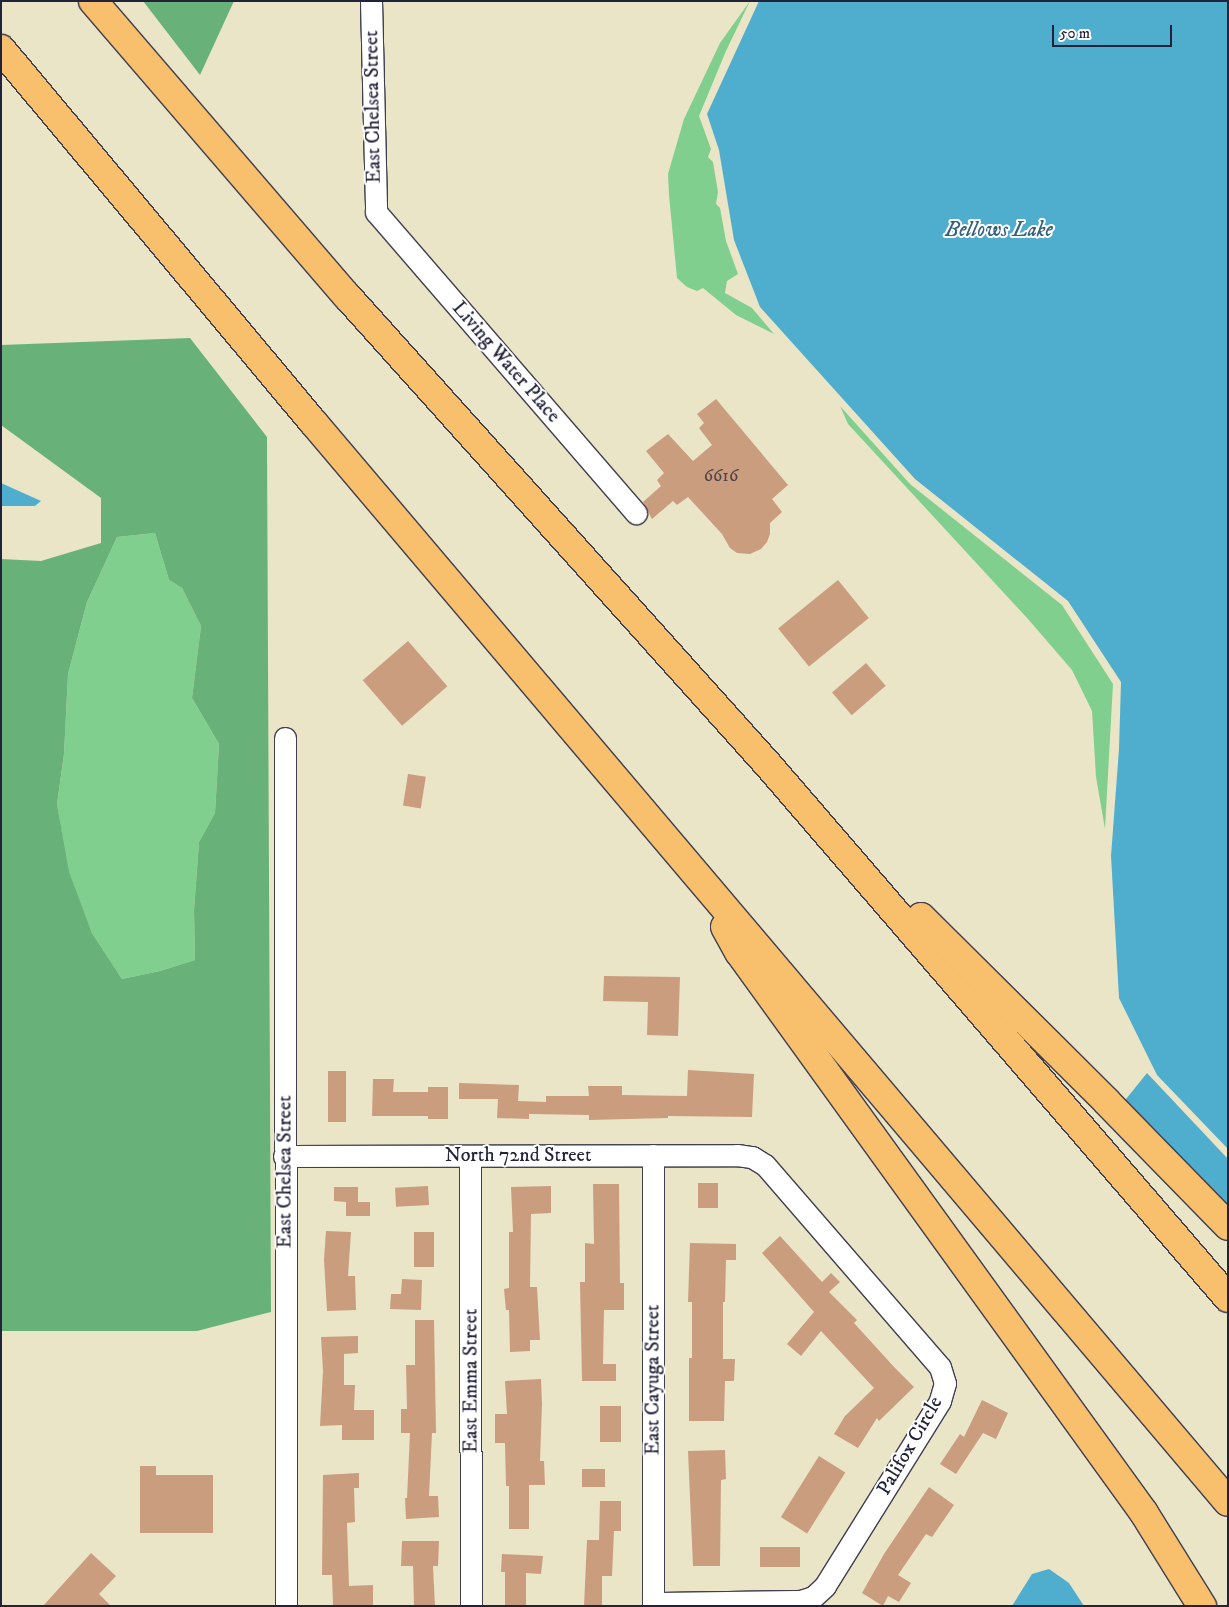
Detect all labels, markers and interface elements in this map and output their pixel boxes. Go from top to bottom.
scale bar [1054,15,1174,47]
text: 50 m [1060,24,1090,43]
street label: East Chelsea Street [360,30,386,184]
water label: Bellows Lake [945,217,1053,243]
street label: Living Water Place [447,296,565,428]
house number: 6616 [704,465,738,487]
street label: East Chelsea Street [273,1095,297,1249]
street label: North 72nd Street [445,1143,591,1167]
street label: East Cayuga Street [641,1305,665,1455]
street label: East Emma Street [459,1309,483,1453]
street label: Palifox Circle [872,1392,948,1500]

